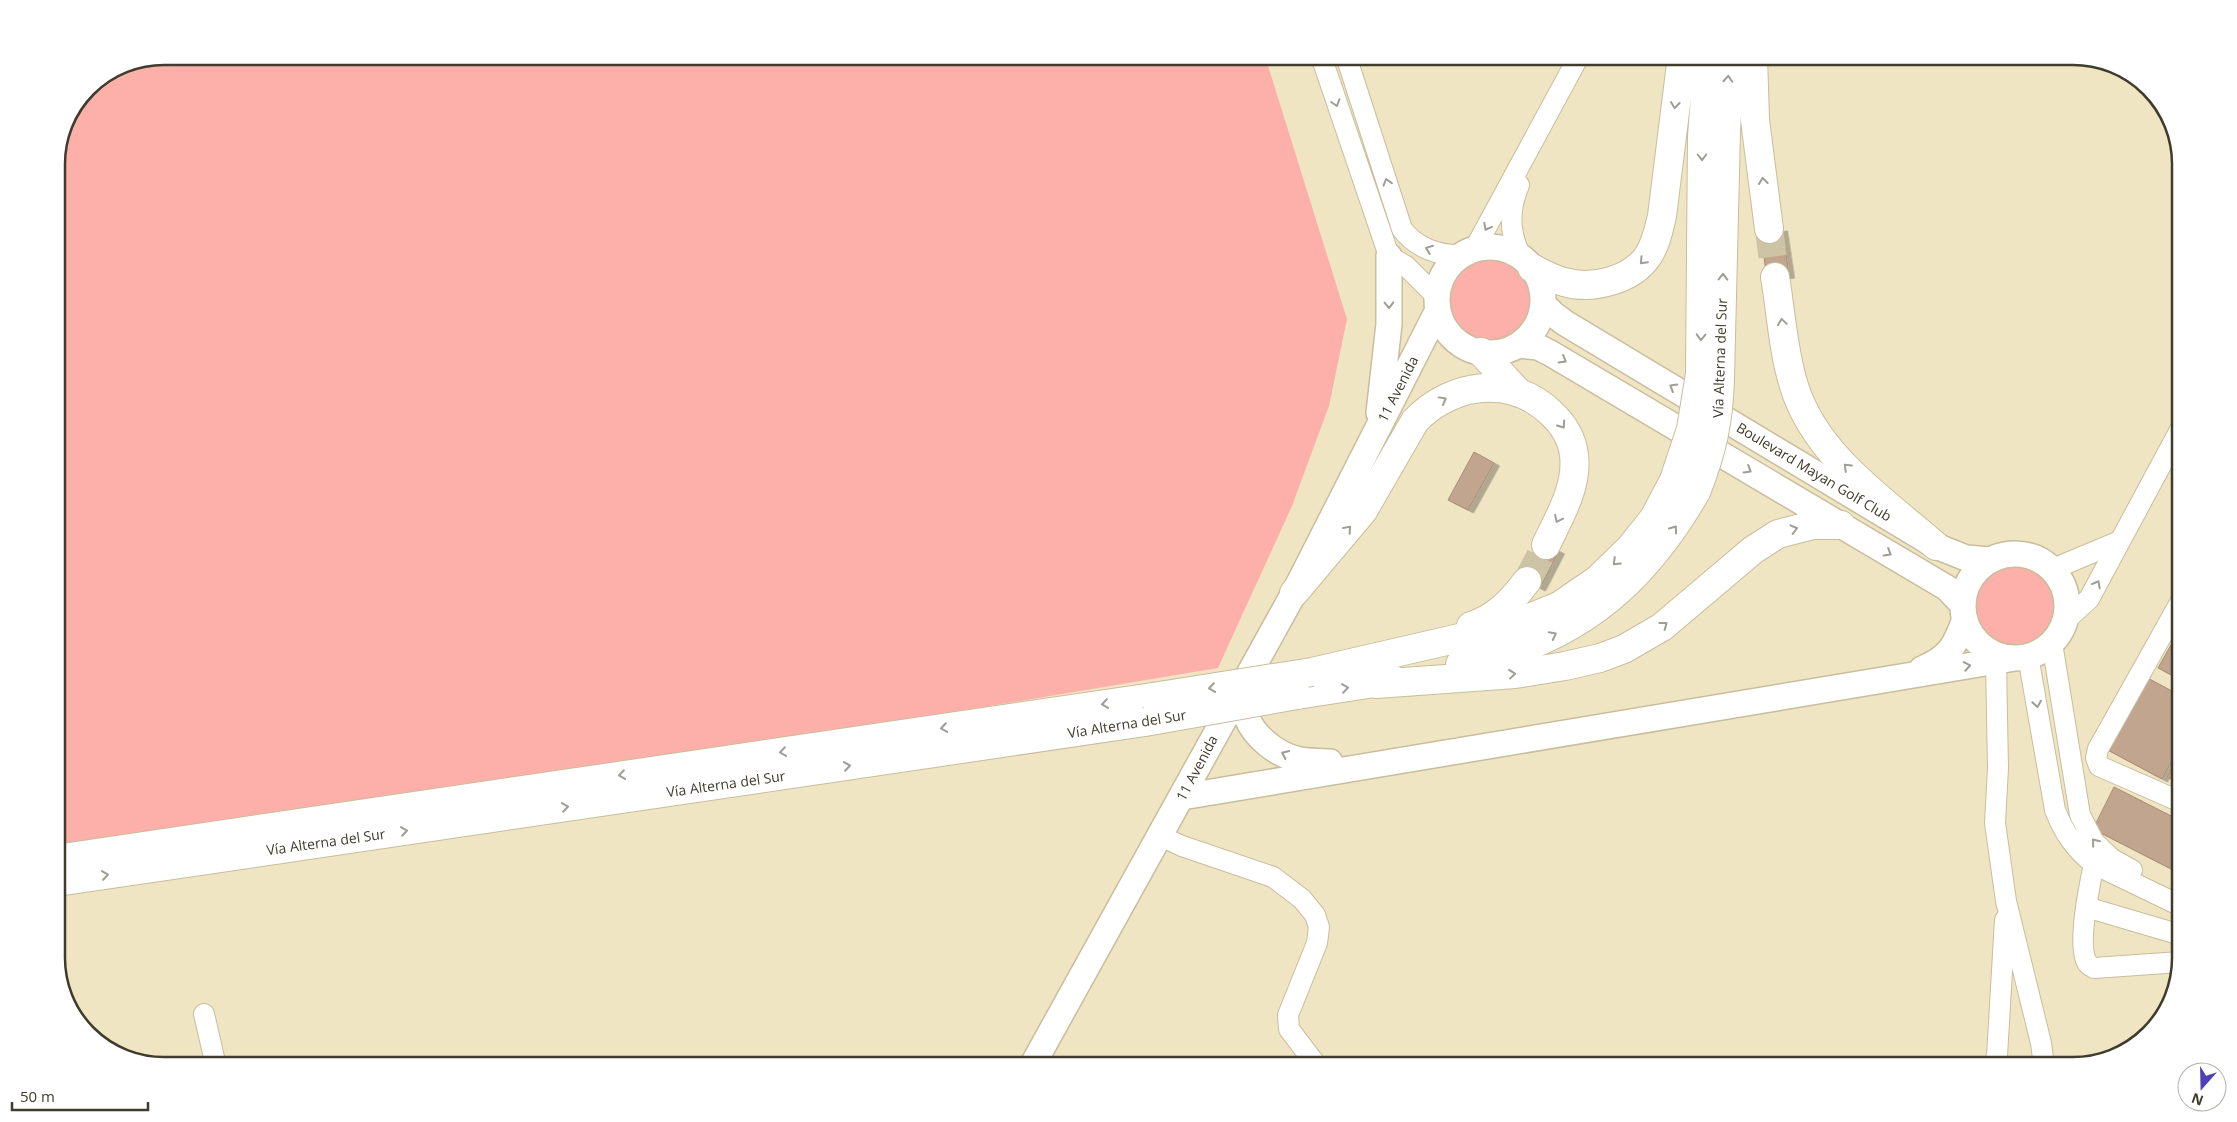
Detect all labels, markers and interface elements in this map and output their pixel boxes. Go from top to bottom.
one-way arrow [1723,75,1734,83]
one-way arrow [1330,98,1340,106]
one-way arrow [1670,101,1681,109]
one-way arrow [1697,154,1707,162]
one-way arrow [1758,177,1769,185]
one-way arrow [1383,178,1393,187]
one-way arrow [1483,222,1493,231]
one-way arrow [1425,245,1433,255]
one-way arrow [1640,256,1649,265]
one-way arrow [1718,273,1728,280]
street label: Vía Alterna del Sur [1708,297,1731,418]
one-way arrow [1384,302,1394,309]
one-way arrow [1778,318,1788,327]
one-way arrow [1696,334,1706,342]
street label: 11 Avenida [1373,352,1422,425]
one-way arrow [1558,354,1567,364]
one-way arrow [1669,384,1678,394]
one-way arrow [1437,396,1446,406]
street label: Boulevard Mayan Golf Club [1733,418,1895,525]
one-way arrow [1556,420,1565,429]
one-way arrow [1743,463,1752,473]
one-way arrow [1843,464,1852,473]
one-way arrow [1554,514,1564,523]
one-way arrow [1789,524,1798,535]
one-way arrow [1668,525,1677,535]
one-way arrow [1343,526,1352,535]
one-way arrow [1882,546,1891,556]
one-way arrow [1613,556,1622,565]
one-way arrow [2091,580,2101,589]
one-way arrow [1658,622,1667,630]
one-way arrow [1547,631,1556,641]
one-way arrow [1962,662,1971,672]
one-way arrow [1508,668,1516,679]
one-way arrow [1208,682,1216,692]
one-way arrow [1341,684,1350,694]
one-way arrow [1100,698,1108,709]
one-way arrow [2031,700,2041,709]
street label: Vía Alterna del Sur [1066,705,1188,742]
one-way arrow [940,722,948,732]
street label: 11 Avenida [1171,732,1222,804]
one-way arrow [779,746,788,756]
one-way arrow [1281,750,1290,761]
one-way arrow [843,761,851,772]
street label: Vía Alterna del Sur [665,766,787,801]
one-way arrow [618,770,627,780]
one-way arrow [560,803,569,813]
street label: Vía Alterna del Sur [265,824,387,859]
one-way arrow [400,826,408,837]
one-way arrow [2092,839,2100,848]
one-way arrow [101,870,109,881]
north arrow [2177,1062,2227,1112]
scale bar [12,1080,149,1112]
text: 50 m [20,1086,55,1106]
text: N [2189,1089,2206,1111]

